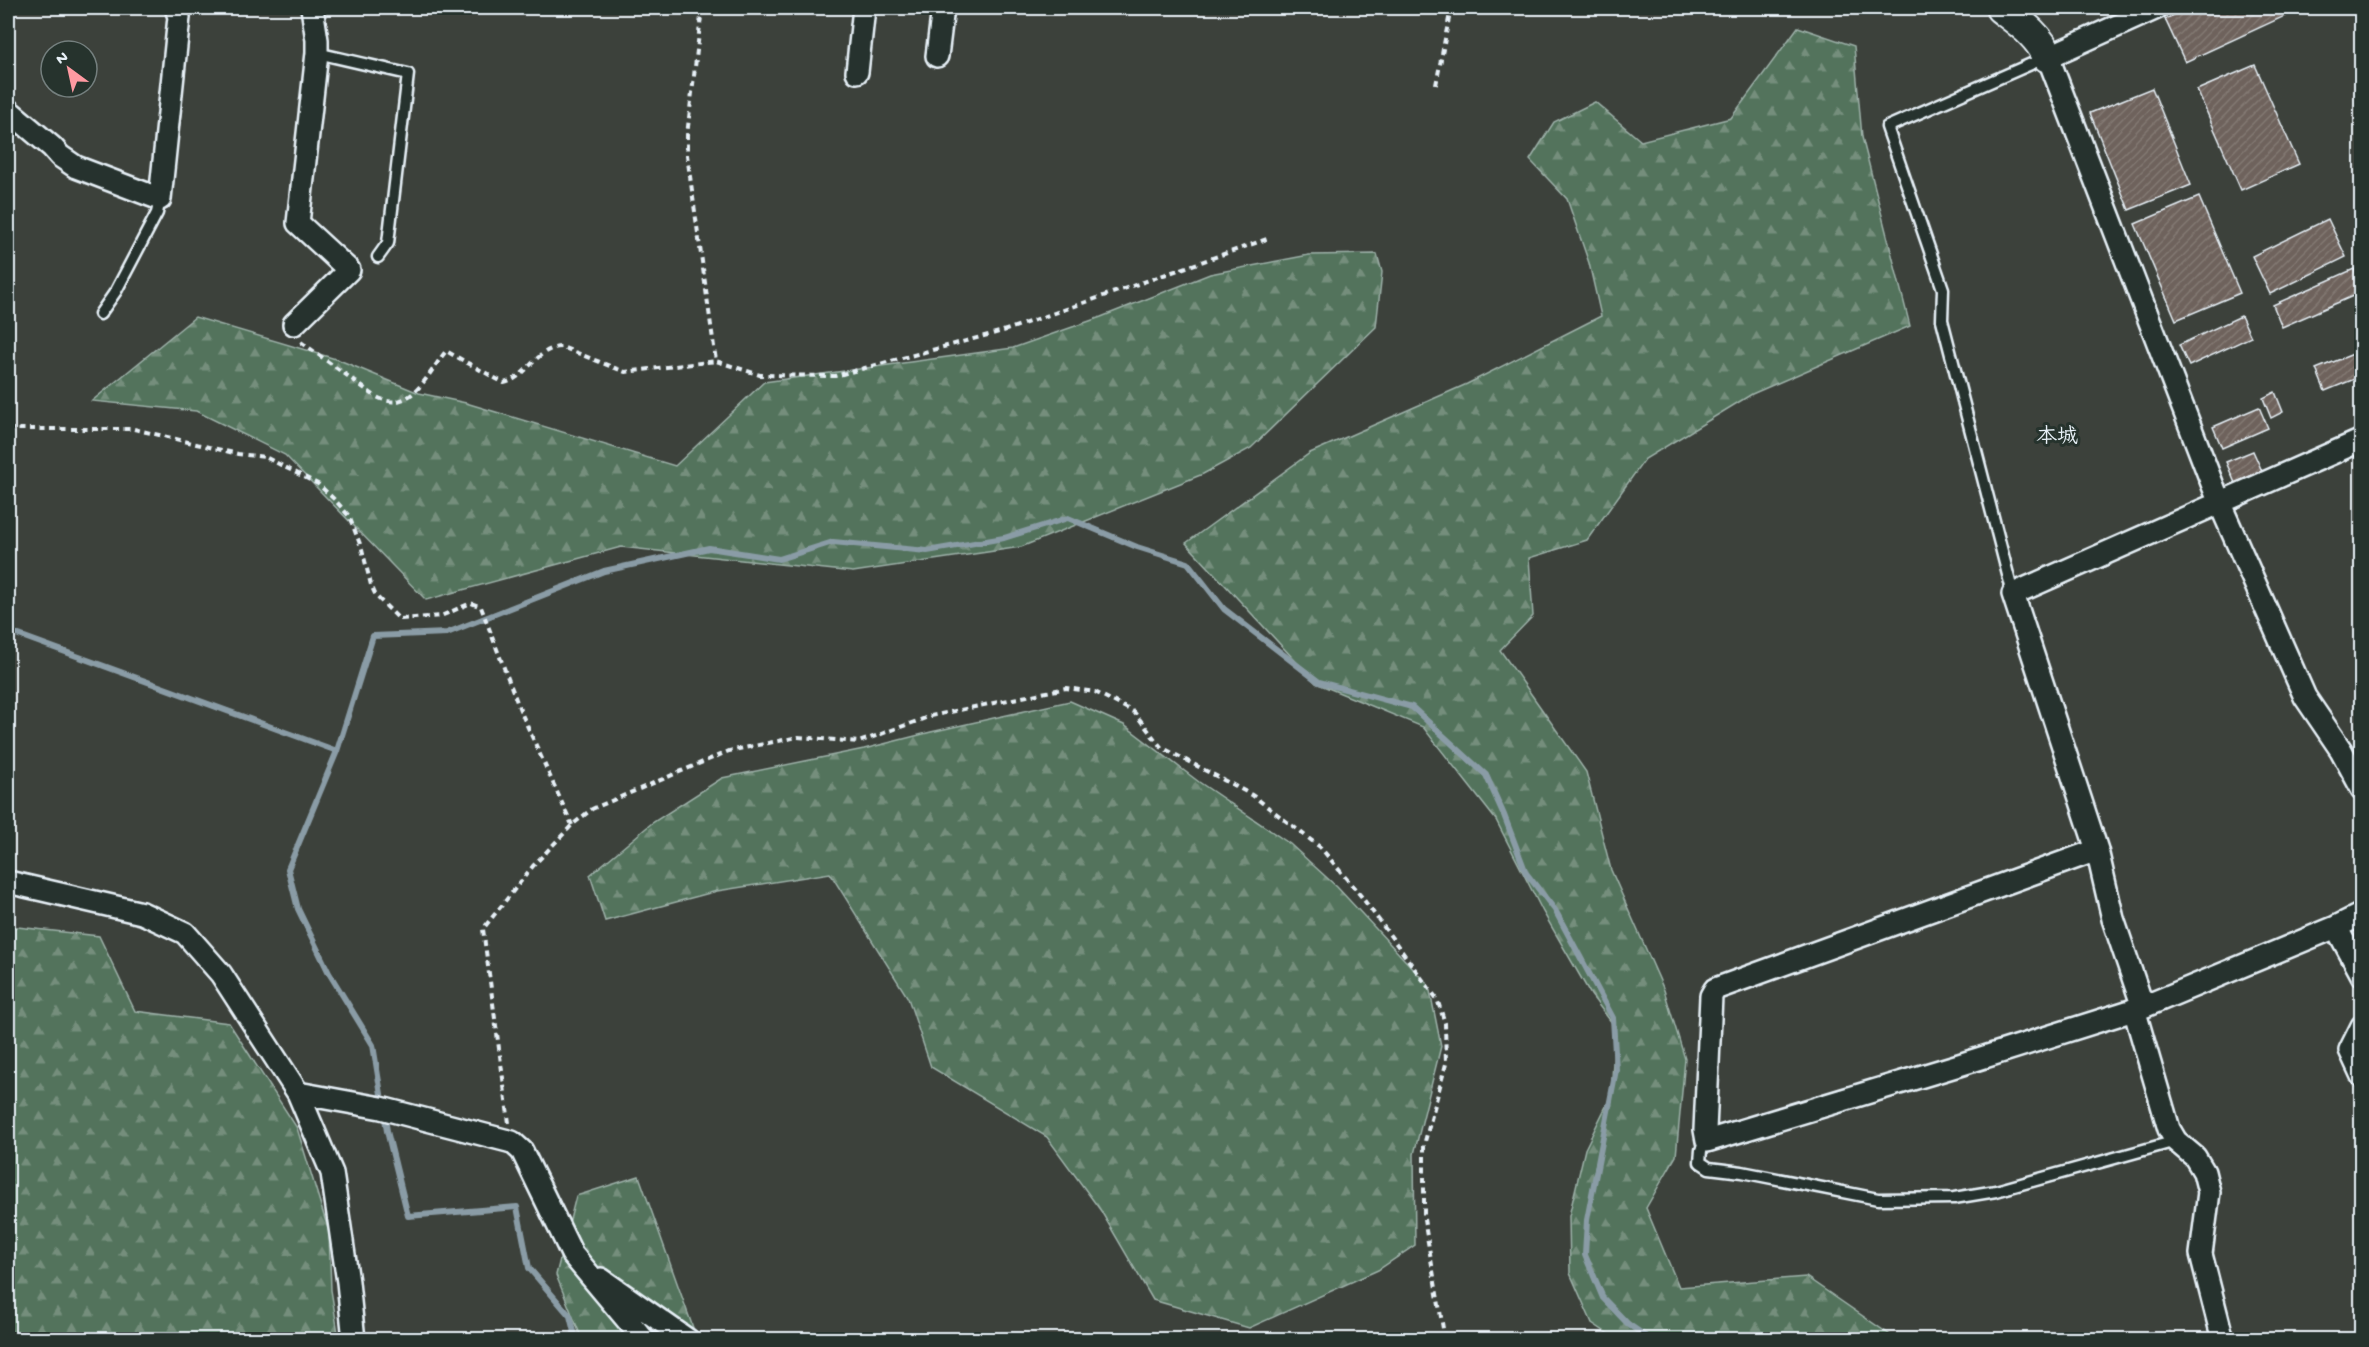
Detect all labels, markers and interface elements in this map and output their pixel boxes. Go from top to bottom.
north arrow [39,39,99,99]
text: N [53,48,73,70]
district label: 本城 [2036,424,2078,451]

